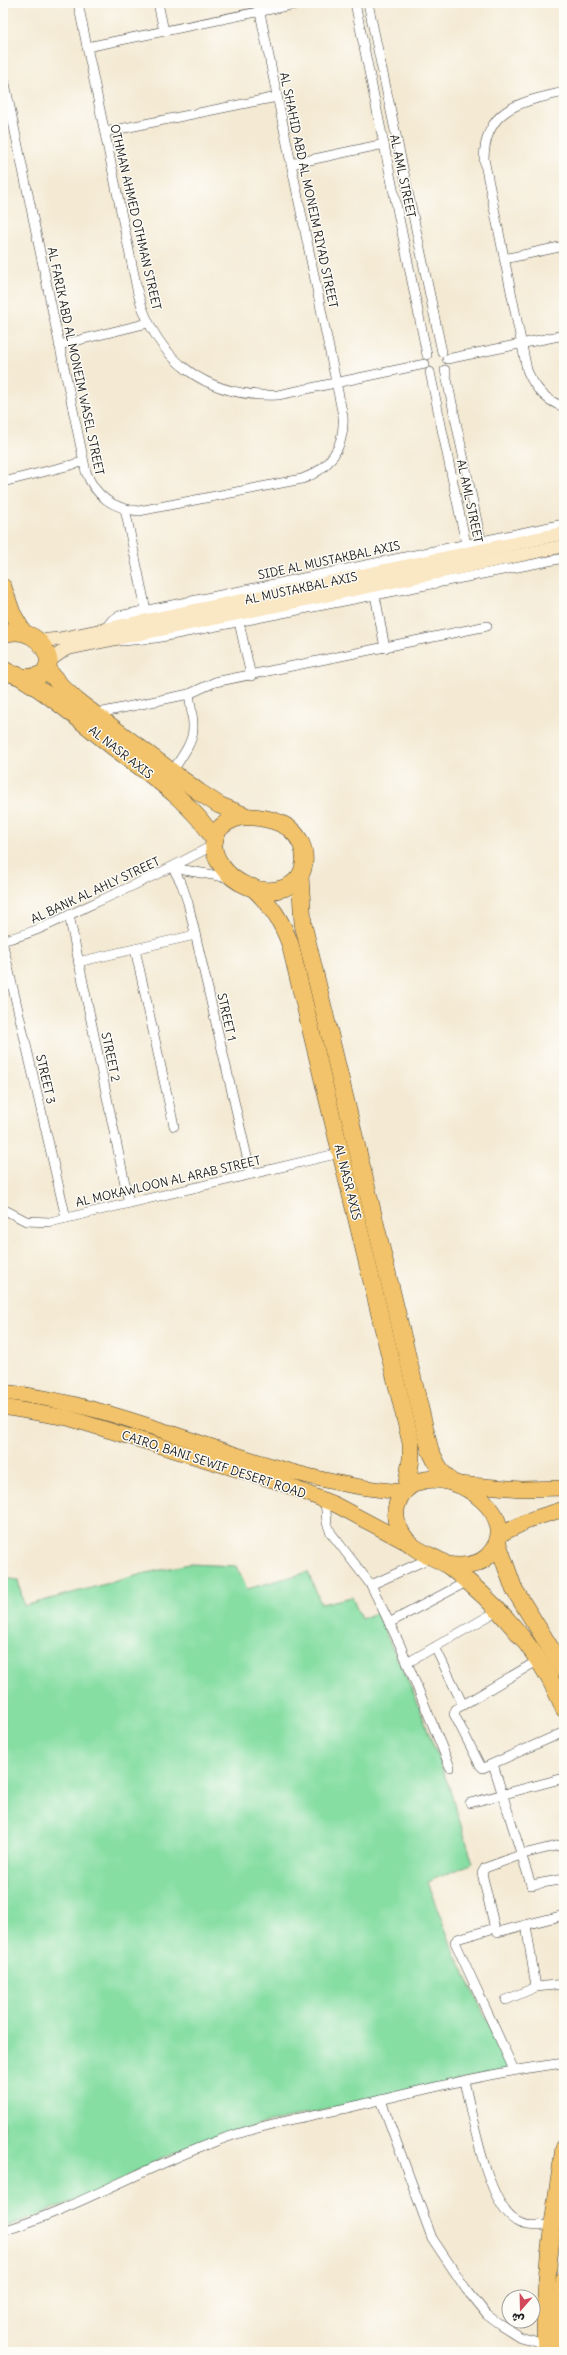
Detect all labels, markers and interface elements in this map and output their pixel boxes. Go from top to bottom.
street label: AL SHAHID ABD AL MONEIM RIYAD STREET [277,71,341,309]
street label: OTHMAN AHMED OTHMAN STREET [107,123,165,311]
street label: AL AML STREET [387,133,419,219]
street label: AL FARIK ABD AL MONEIM WASEL STREET [44,246,108,476]
street label: AL AML STREET [454,458,486,544]
street label: SIDE AL MUSTAKBAL AXIS [257,538,402,582]
street label: AL MUSTAKBAL AXIS [243,569,359,607]
street label: AL NASR AXIS [86,722,156,782]
street label: AL BANK AL AHLY STREET [28,854,162,926]
street label: STREET 1 [214,992,240,1042]
street label: STREET 2 [98,1031,124,1084]
street label: STREET 3 [33,1053,59,1105]
street label: AL NASR AXIS [331,1143,365,1222]
street label: AL MOKAWLOON AL ARAB STREET [74,1152,262,1210]
street label: CAIRO, BANI SEWIF DESERT ROAD [120,1427,308,1501]
north arrow [501,2289,541,2329]
text: ش [509,2310,526,2327]

